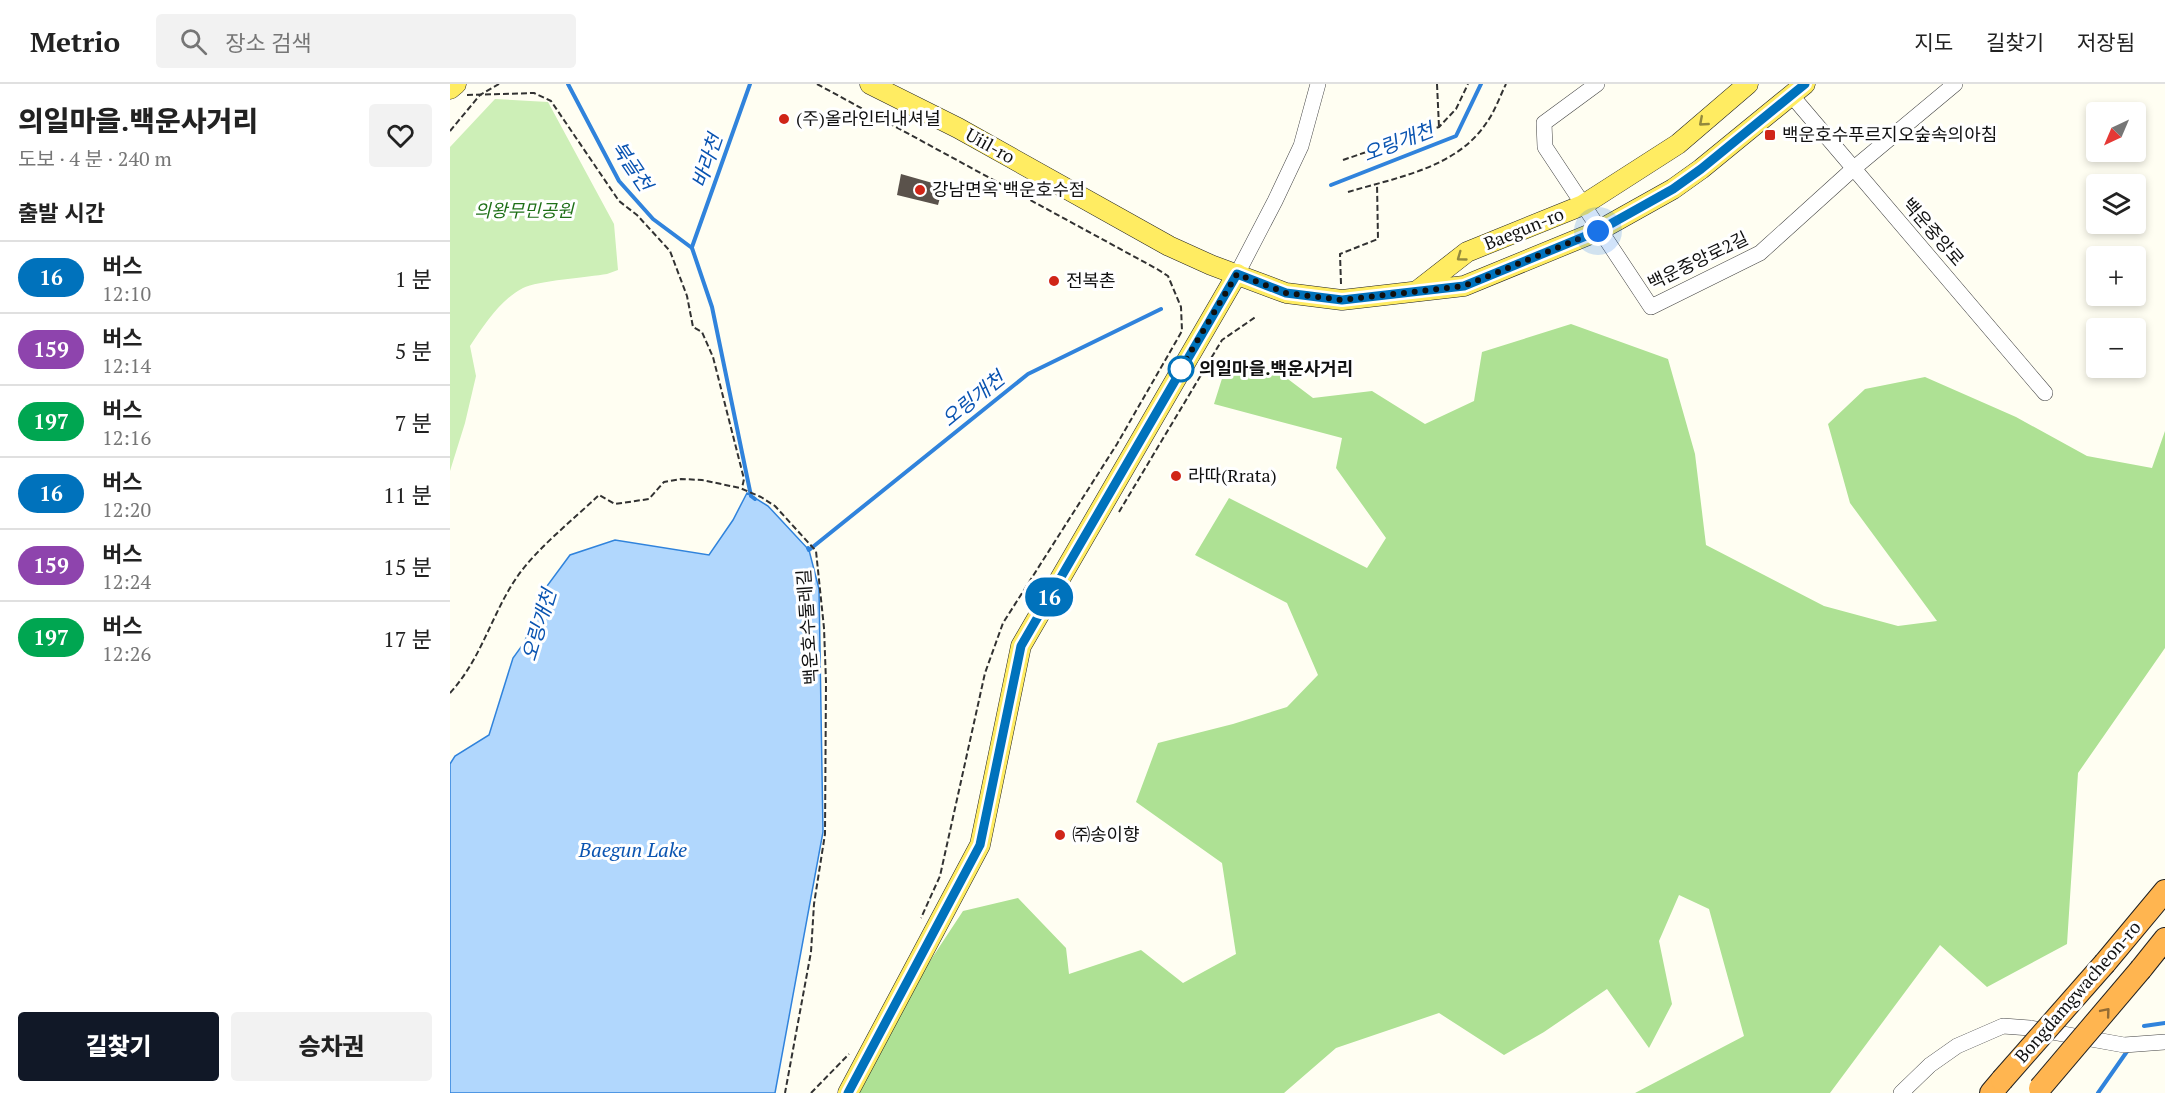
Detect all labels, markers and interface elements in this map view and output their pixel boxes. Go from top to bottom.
search box [156,14,576,68]
text: Metrio [30,23,120,60]
icon: search [177,25,210,58]
text: 장소 검색 [225,28,312,57]
text: 지도 [1914,28,1953,56]
text: 길찾기 [1986,28,2044,56]
text: 저장됨 [2077,28,2135,56]
text: 의일마을.백운사거리 [18,102,258,139]
north arrow [2086,102,2146,162]
map controls [2086,102,2146,378]
button: heart [369,104,432,167]
place label: (주)올라인터내셔널 [796,106,941,130]
marker: (주)올라인터내셔널 [777,112,791,126]
water label: 오링개천 [1359,115,1439,167]
one-way arrow [1699,115,1710,126]
street label: Uiil-ro [962,122,1019,168]
place label: 백운호수푸르지오숲속의아침 [1782,122,1997,146]
water label: 바라천 [685,128,729,191]
marker: 백운호수푸르지오숲속의아침 [1763,128,1777,142]
water label: 북골천 [606,135,660,198]
text: 도보 · 4 분 · 240 m [18,145,172,172]
button: layers [2086,174,2146,234]
place label: 강남면옥 백운호수점 [932,177,1085,201]
marker: 강남면옥 백운호수점 [913,183,927,197]
street label: 백운중앙로 [1898,192,1970,270]
text: 출발 시간 [18,198,105,227]
park label: 의왕무민공원 [474,198,575,222]
street label: Baegun-ro [1480,201,1567,255]
your location [1583,216,1613,246]
street label: 백운중앙로2길 [1643,225,1752,295]
button: + [2086,246,2146,306]
one-way arrow [1457,250,1468,261]
text: 버스 [102,251,142,280]
text: 16 [39,263,63,291]
text: 1 분 [395,264,432,293]
place label: 전복촌 [1066,268,1116,292]
marker: 전복촌 [1047,274,1061,288]
text: 12:10 [102,280,151,307]
button: − [2086,318,2146,378]
text: 버스 [102,323,142,352]
text: 159 [33,335,69,363]
text: 5 분 [395,336,432,365]
text: 12:14 [102,352,151,379]
marker: 의일마을.백운사거리 [1168,356,1194,382]
place label: 의일마을.백운사거리 [1199,356,1353,380]
water label: 오링개천 [936,363,1012,432]
text: 버스 [102,395,142,424]
text: 197 [33,407,69,435]
text: 7 분 [395,408,432,437]
text: 12:16 [102,424,151,451]
place label: 라따(Rrata) [1188,463,1277,487]
text: 버스 [102,467,142,496]
marker: 라따(Rrata) [1169,469,1183,483]
text: 16 [39,479,63,507]
text: 11 분 [383,480,432,509]
text: 12:20 [102,496,151,523]
text: 버스 [102,539,142,568]
text: 159 [33,551,69,579]
text: 15 분 [383,552,432,581]
text: 12:24 [102,568,151,595]
street label: 백운호수둘레길 [791,568,823,686]
line badge: 16 [1022,578,1076,616]
water label: 오링개천 [515,583,563,664]
text: 16 [1037,583,1061,611]
text: 버스 [102,611,142,640]
text: 197 [33,623,69,651]
text: 17 분 [383,624,432,653]
text: 12:26 [102,640,151,667]
place label: ㈜송이향 [1072,822,1140,846]
marker: ㈜송이향 [1053,828,1067,842]
water label: Baegun Lake [578,836,687,863]
street label: Bongdamgwacheon-ro [2009,915,2146,1067]
one-way arrow [2098,1008,2109,1019]
button: 길찾기 [18,1012,219,1081]
button: 승차권 [231,1012,432,1081]

